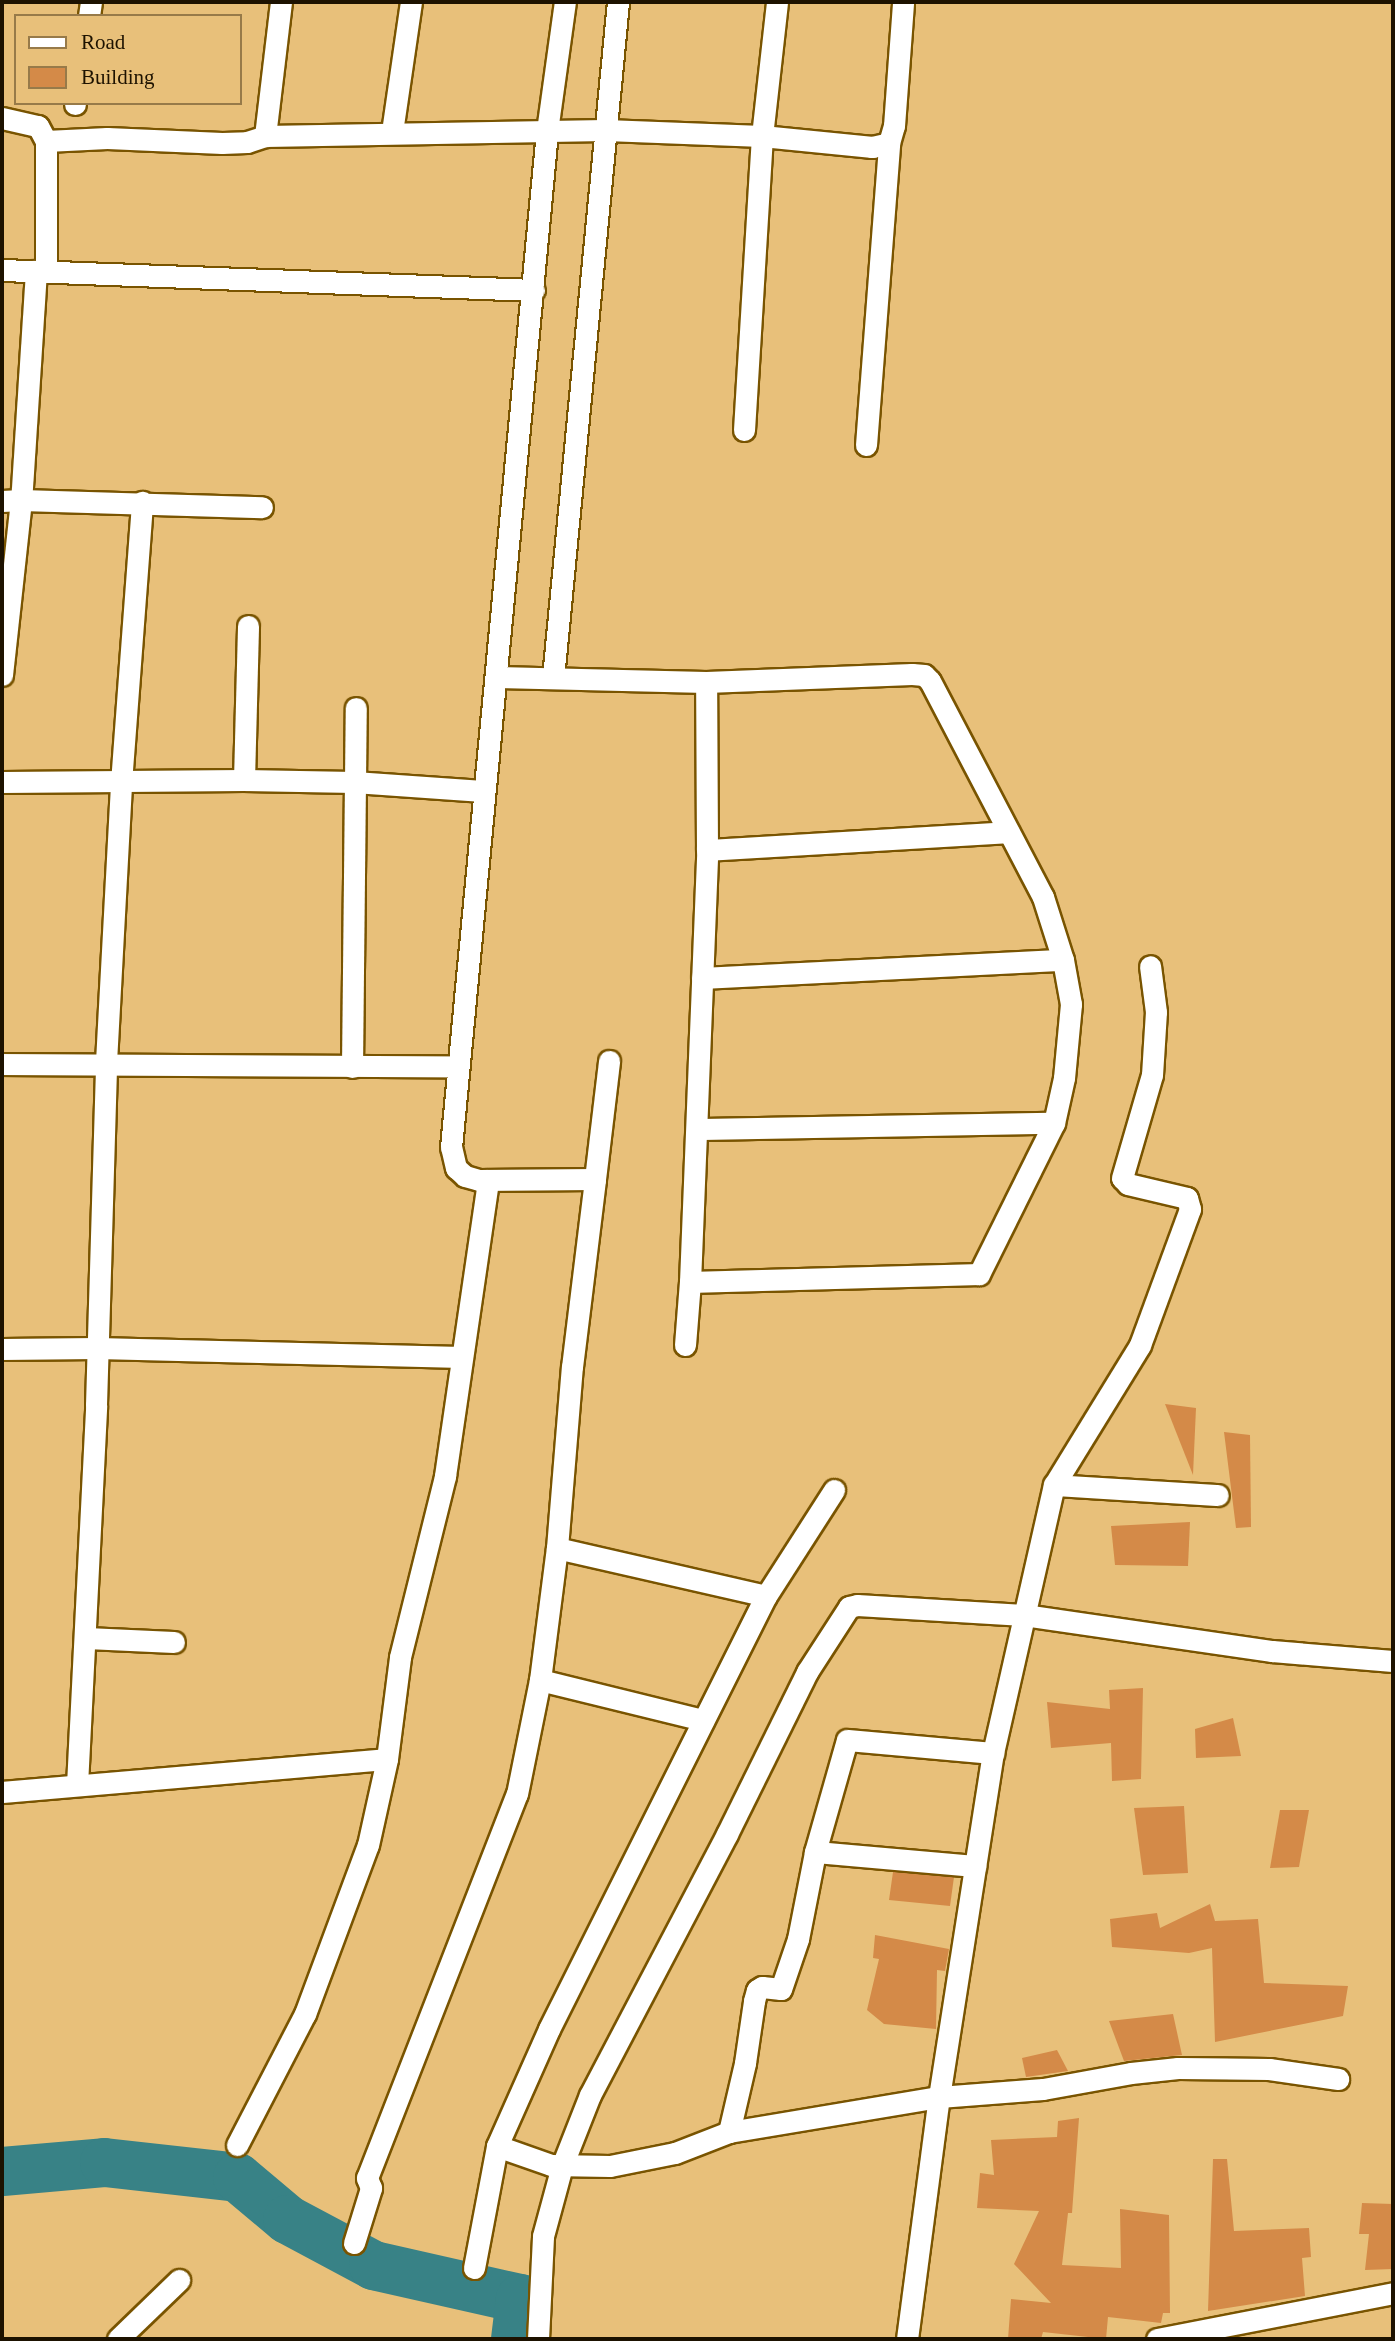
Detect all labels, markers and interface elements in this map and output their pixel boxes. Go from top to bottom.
legend [14,14,242,105]
text: Road [81,30,125,54]
text: Building [81,65,155,89]

